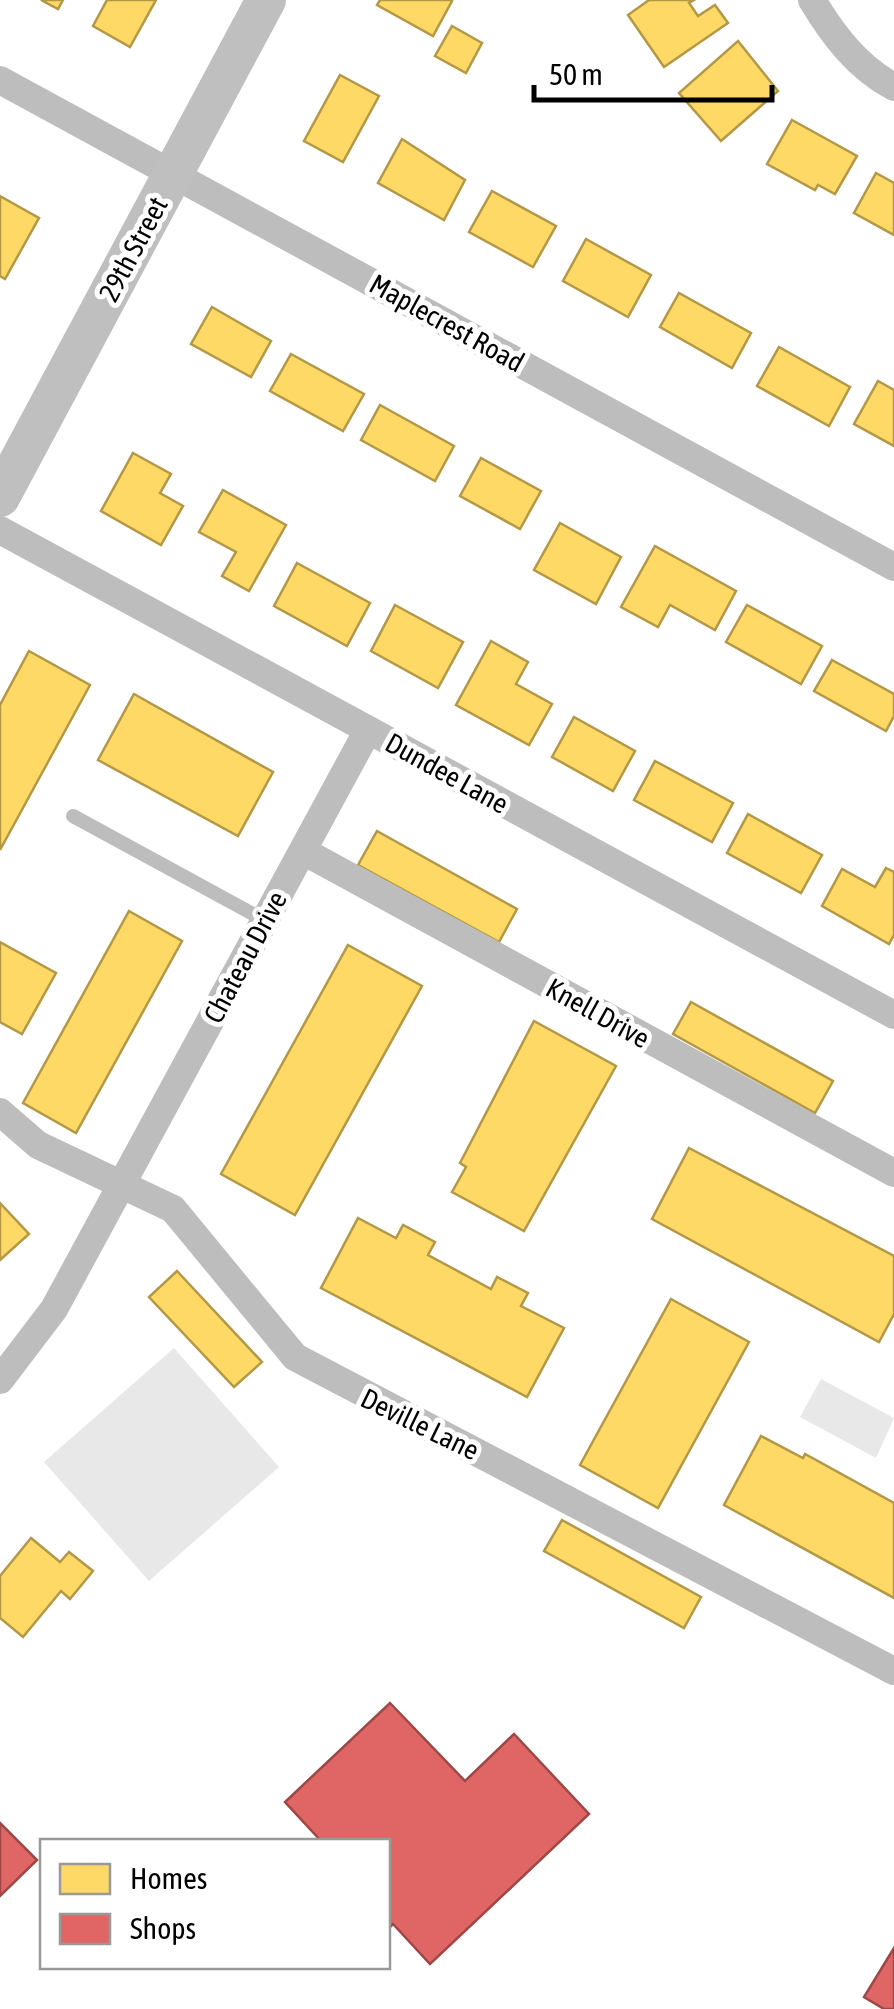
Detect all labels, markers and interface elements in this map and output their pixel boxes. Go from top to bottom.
scale bar [534,40,772,102]
text: 50 m [549,57,603,91]
street label: 29th Street [92,191,174,307]
street label: Maplecrest Road [364,267,530,379]
street label: Dundee Lane [380,726,514,820]
street label: Chateau Drive [197,886,293,1028]
street label: Knell Drive [541,972,655,1054]
street label: Deville Lane [356,1382,484,1466]
legend [40,1839,390,1969]
text: Homes [130,1861,207,1895]
text: Shops [130,1911,196,1945]

